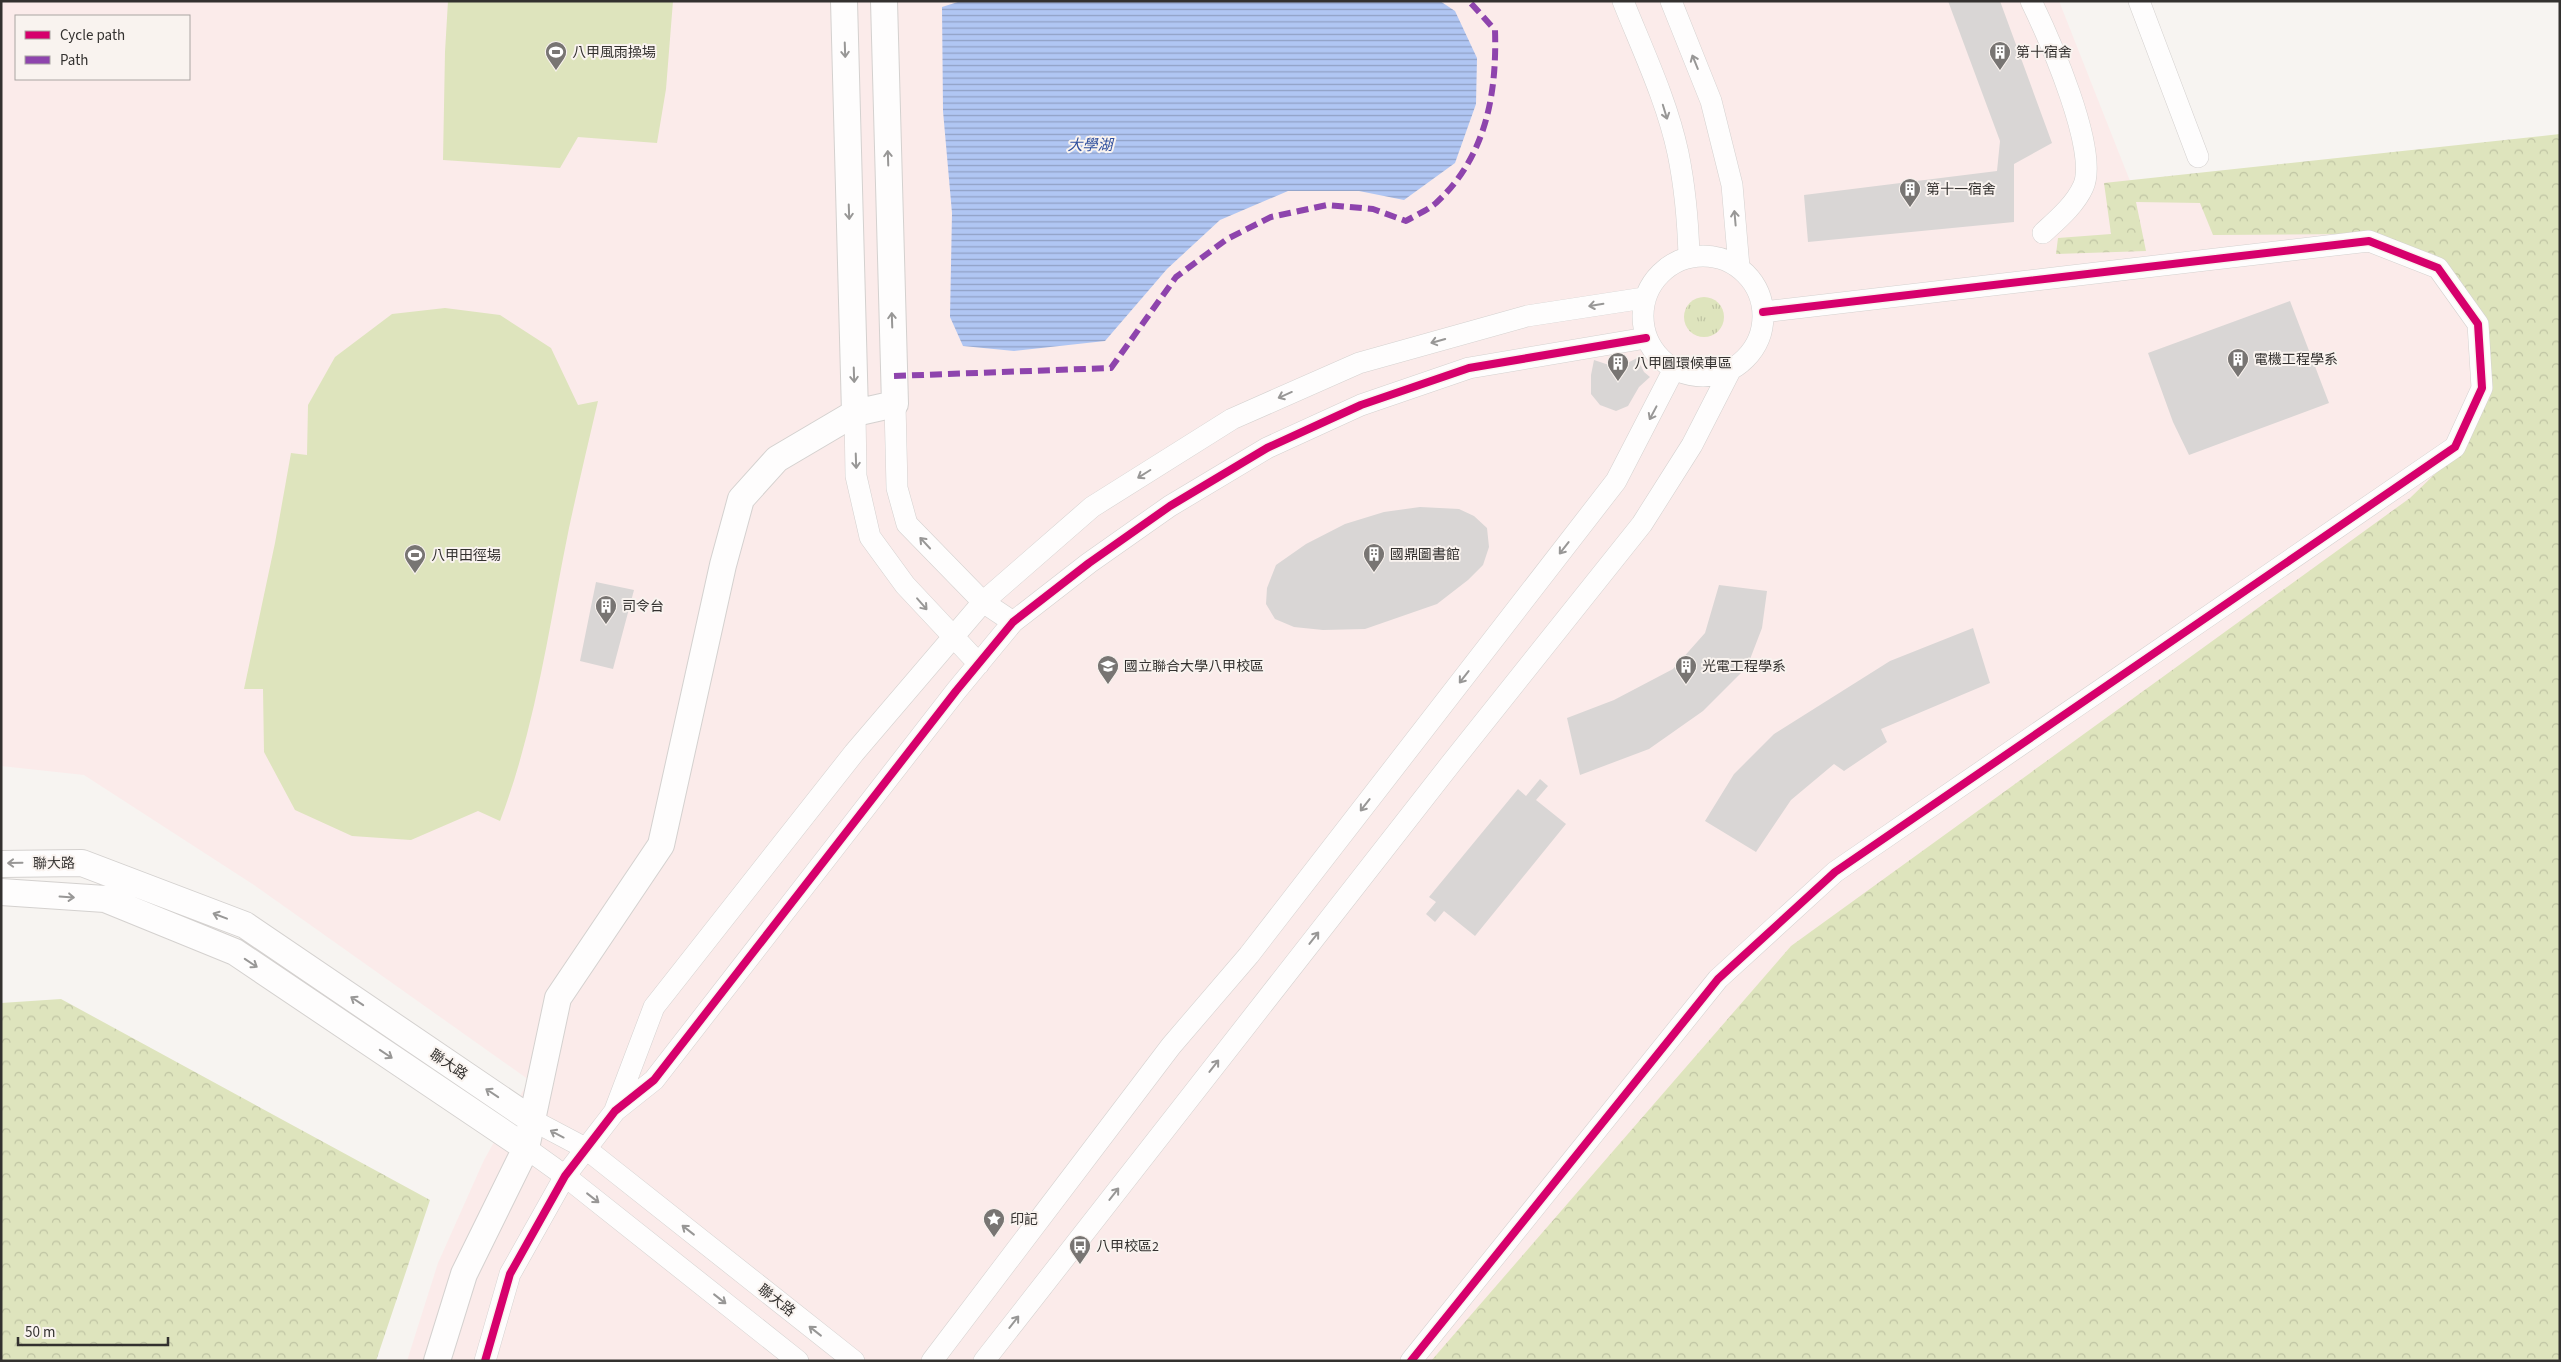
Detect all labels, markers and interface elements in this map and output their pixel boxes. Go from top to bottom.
legend [15,15,190,80]
text: Cycle path [60,25,125,46]
sports icon: 八甲風雨操場 [544,40,568,71]
building icon: 第十宿舍 [1988,40,2012,71]
one-way arrow [840,42,850,58]
place label: 八甲風雨操場 [572,43,656,63]
place label: 第十宿舍 [2016,43,2072,63]
text: Path [60,50,88,71]
one-way arrow [1690,54,1699,69]
one-way arrow [1661,104,1671,120]
water label: 大學湖 [1067,135,1114,156]
one-way arrow [883,150,893,166]
building icon: 第十一宿舍 [1898,177,1922,208]
place label: 第十一宿舍 [1926,180,1996,200]
one-way arrow [845,204,854,220]
one-way arrow [1730,211,1740,227]
one-way arrow [1589,300,1605,310]
one-way arrow [888,312,897,328]
one-way arrow [1430,336,1446,346]
building icon: 電機工程學系 [2226,347,2250,378]
place label: 電機工程學系 [2254,350,2338,370]
building icon: 八甲圓環候車區 [1606,351,1630,382]
place label: 八甲圓環候車區 [1634,354,1732,374]
one-way arrow [849,367,858,383]
one-way arrow [1278,391,1293,401]
one-way arrow [1648,405,1657,420]
one-way arrow [851,453,861,469]
one-way arrow [1137,469,1151,480]
one-way arrow [919,537,931,550]
one-way arrow [1558,541,1569,554]
building icon: 國鼎圖書館 [1362,542,1386,573]
sports icon: 八甲田徑場 [403,543,427,574]
place label: 國鼎圖書館 [1390,545,1460,565]
place label: 八甲田徑場 [431,546,501,566]
building icon: 司令台 [594,594,618,625]
place label: 司令台 [622,597,664,617]
one-way arrow [917,598,928,611]
school or university icon: 國立聯合大學八甲校區 [1096,654,1120,685]
building icon: 光電工程學系 [1674,654,1698,685]
place label: 國立聯合大學八甲校區 [1124,657,1264,677]
place label: 光電工程學系 [1702,657,1786,677]
one-way arrow [1459,670,1470,683]
one-way arrow [1360,798,1370,812]
street label: 聯大路 [33,854,75,874]
one-way arrow [7,859,23,868]
one-way arrow [59,892,75,901]
one-way arrow [213,911,228,920]
one-way arrow [1309,932,1320,945]
one-way arrow [244,958,258,968]
one-way arrow [350,996,364,1007]
street label: 聯大路 [425,1045,471,1085]
one-way arrow [379,1049,393,1059]
one-way arrow [1209,1060,1220,1073]
one-way arrow [485,1087,499,1097]
one-way arrow [551,1128,565,1138]
one-way arrow [1109,1188,1120,1201]
one-way arrow [586,1192,599,1203]
place icon: 印記 [982,1207,1006,1238]
place label: 印記 [1010,1210,1038,1230]
one-way arrow [682,1224,695,1235]
bus stop icon: 八甲校區2 [1068,1234,1092,1265]
place label: 八甲校區2 [1096,1237,1159,1257]
street label: 聯大路 [754,1280,799,1322]
one-way arrow [713,1293,726,1304]
scale bar [18,1314,168,1346]
one-way arrow [1009,1316,1020,1329]
text: 50 m [25,1322,55,1343]
one-way arrow [809,1325,822,1336]

